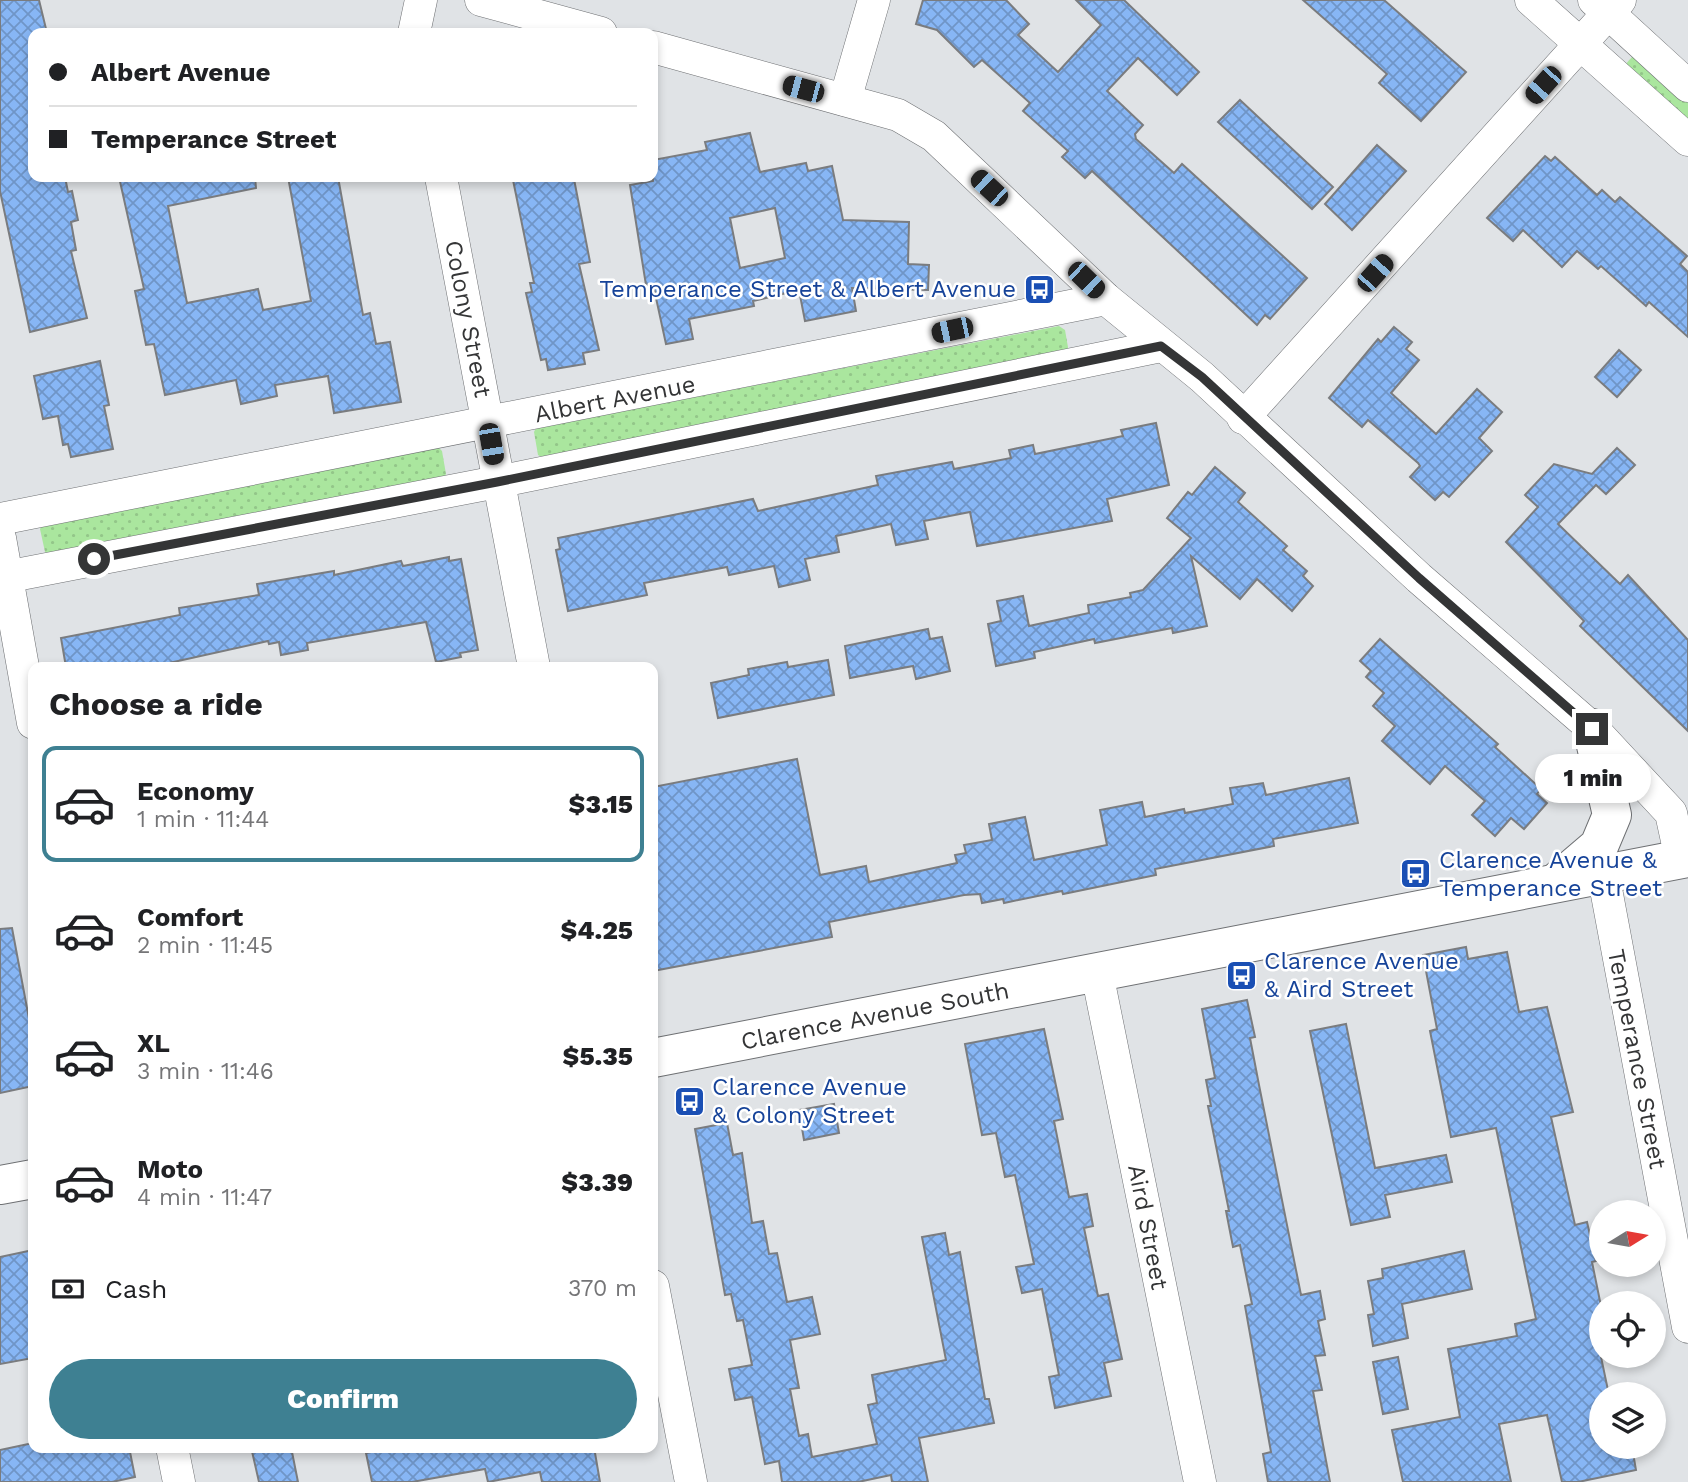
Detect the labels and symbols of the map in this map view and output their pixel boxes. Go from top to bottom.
car [1522,62,1565,108]
car [780,73,827,105]
car [967,166,1012,210]
street label: Colony Street [439,238,497,400]
car [1354,250,1397,296]
car [1064,258,1109,302]
bus stop icon: Temperance Street & Albert Avenue [1022,272,1056,306]
place label: Temperance Street & Albert Avenue [599,275,1016,303]
car [930,315,975,345]
street label: Albert Avenue [532,370,698,428]
car [478,421,505,467]
route start [78,543,110,575]
route end [1576,713,1608,745]
callout: 1 min [1534,754,1650,802]
place label: Clarence Avenue & Temperance Street [1439,846,1662,902]
bus stop icon: Clarence Avenue & Temperance Street [1399,857,1433,891]
place label: Clarence Avenue & Aird Street [1264,947,1459,1003]
street label: Temperance Street [1602,947,1672,1171]
bus stop icon: Clarence Avenue & Aird Street [1224,958,1258,992]
street label: Clarence Avenue South [739,976,1011,1056]
place label: Clarence Avenue & Colony Street [712,1073,907,1129]
bus stop icon: Clarence Avenue & Colony Street [672,1084,706,1118]
street label: Aird Street [1122,1162,1174,1292]
north arrow [1589,1200,1666,1278]

